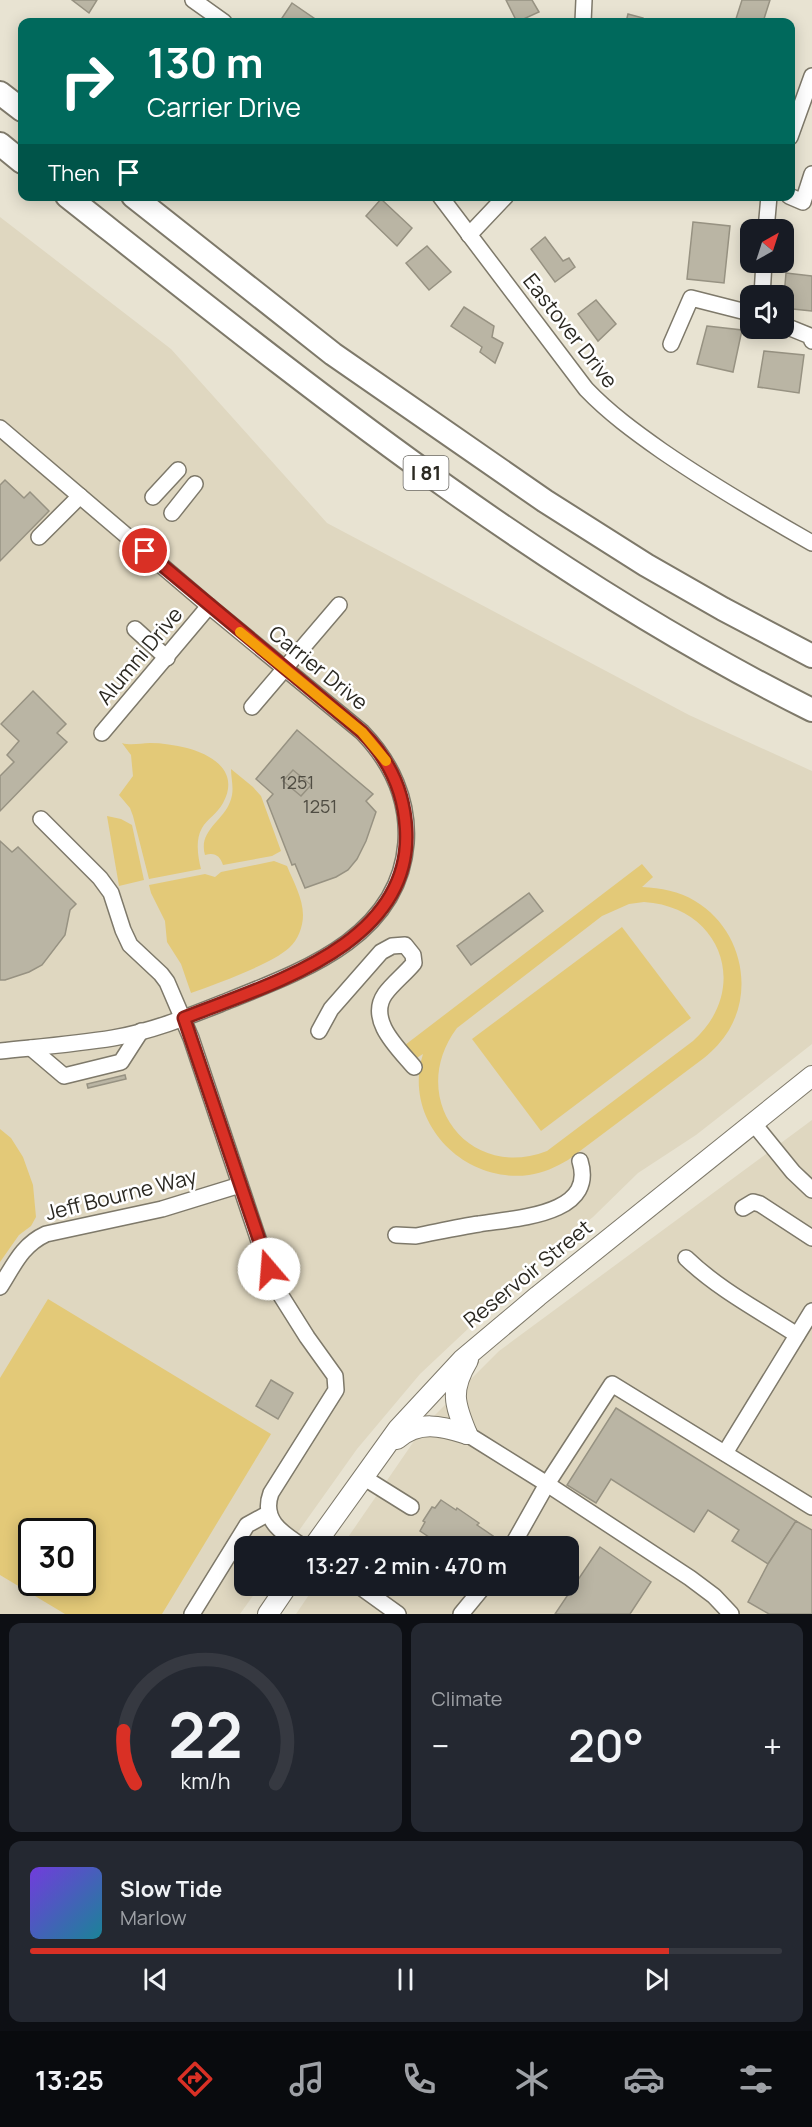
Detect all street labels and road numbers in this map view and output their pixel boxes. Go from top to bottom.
street label: Eastover Drive [517,267,624,393]
road number: I 81 [404,456,448,490]
street label: Alumni Drive [90,601,188,710]
street label: Carrier Drive [263,619,374,716]
street label: Jeff Bourne Way [42,1162,199,1226]
street label: Reservoir Street [457,1213,597,1334]

